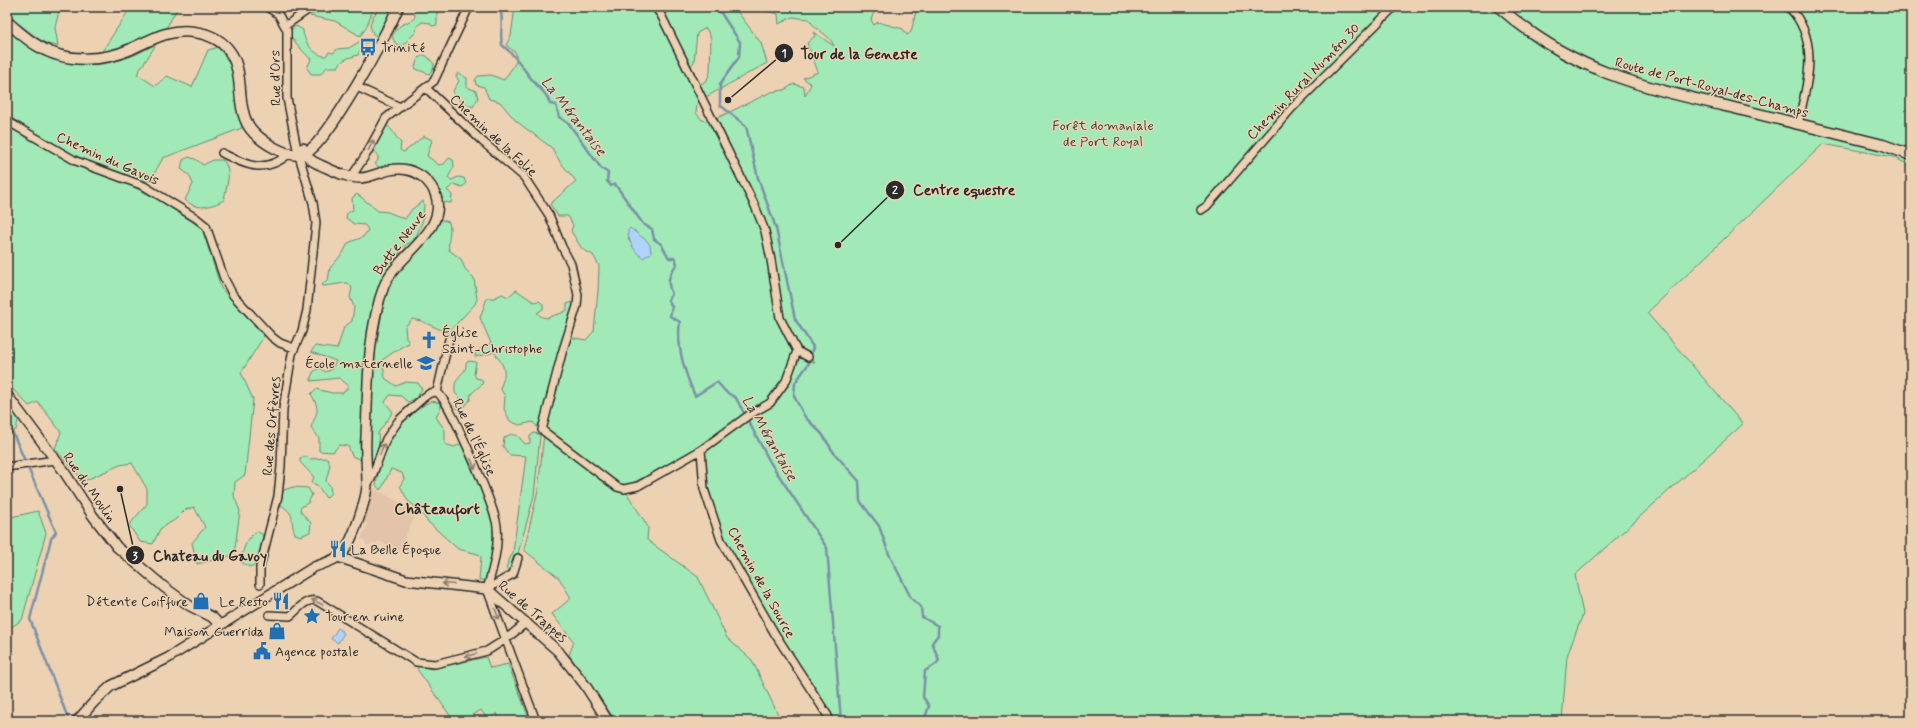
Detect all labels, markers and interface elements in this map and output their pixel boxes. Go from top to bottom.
street label: Chemin Rural Numéro 30 [1243,20,1364,144]
bus stop icon: Trinité [358,37,378,57]
place label: Trinité [381,39,425,57]
callout: Tour de la Geneste [774,40,924,67]
text: Tour de la Geneste [800,45,918,65]
text: 1 [781,46,787,62]
street label: Rue d'Ors [267,50,285,106]
street label: Route de Port-Royal-des-Champs [1613,53,1810,122]
water label: La Mérantaise [536,73,611,161]
street label: Chemin de la Folie [446,91,541,181]
park label: Forêt domaniale de Port Royal [1052,117,1154,151]
street label: Chemin du Gavois [53,128,162,190]
one-way arrow [368,140,375,152]
callout: Centre equestre [885,177,1022,204]
text: Centre equestre [913,181,1016,201]
text: 2 [892,183,898,199]
street label: Butte Neuve [369,206,430,279]
place label: Église Saint-Christophe [442,324,542,358]
church icon: Église Saint-Christophe [419,330,439,350]
school or university icon: École maternelle [416,353,436,373]
place label: École maternelle [305,355,413,373]
street label: Rue des Orfèvres [259,375,285,477]
water label: La Mérantaise [737,392,802,485]
street label: Rue de l'Église [448,396,500,479]
one-way arrow [379,443,387,455]
street label: Rue du Moulin [58,449,120,526]
one-way arrow [470,457,478,469]
district label: Châteaufort [394,499,480,522]
street label: Chemin de la Source [723,524,799,641]
restaurant icon: La Belle Époque [328,539,348,559]
place label: La Belle Époque [351,541,442,559]
callout: Chateau du Gavoy [125,542,275,569]
text: Chateau du Gavoy [153,547,267,567]
text: 3 [132,549,138,565]
street label: Rue de Trappes [494,577,571,647]
one-way arrow [442,581,455,588]
shop icon: Détente Coiffure [191,591,211,611]
restaurant icon: Le Resto [271,591,291,611]
place label: Détente Coiffure [86,593,188,611]
place label: Le Resto [219,593,268,611]
one-way arrow [312,598,324,606]
place icon: Tour en ruine [302,606,322,626]
place label: Tour en ruine [325,608,405,626]
one-way arrow [493,608,501,620]
shop icon: Maison Guerrida [267,621,287,641]
place label: Maison Guerrida [164,623,264,641]
public building icon: Agence postale [252,641,272,661]
place label: Agence postale [275,643,359,661]
one-way arrow [465,652,478,660]

